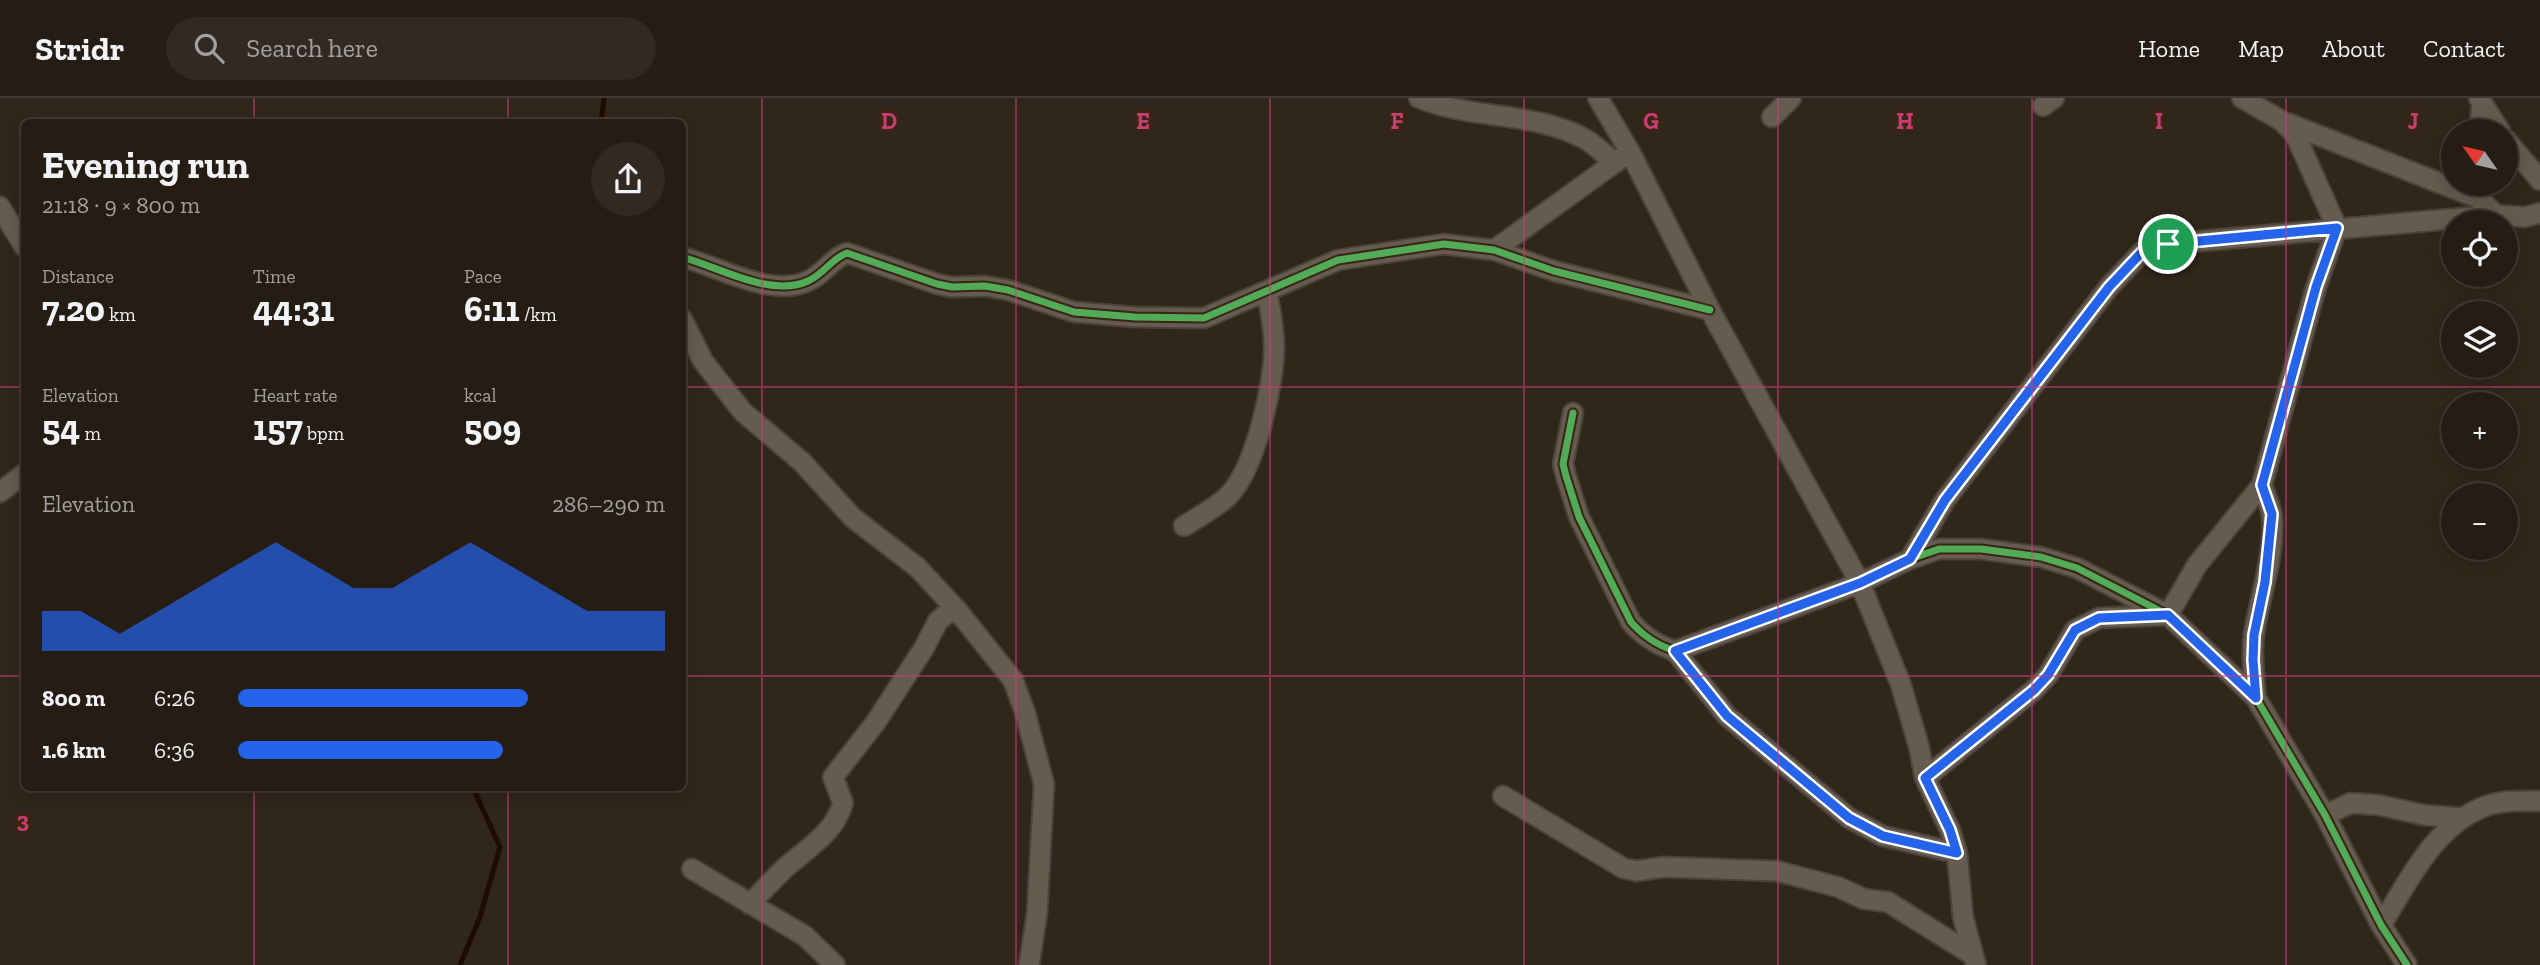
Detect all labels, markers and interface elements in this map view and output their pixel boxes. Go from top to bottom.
search box [166,17,656,80]
text: Stridr [35,29,124,68]
icon: search [190,29,228,67]
text: Search here [246,32,378,64]
text: Home [2138,34,2200,63]
text: Map [2238,34,2284,63]
text: About [2322,34,2385,63]
text: Contact [2423,34,2505,63]
text: D [881,107,897,135]
text: E [1136,107,1150,135]
text: F [1390,107,1404,135]
text: G [1643,107,1659,135]
text: H [1896,107,1914,135]
text: I [2155,107,2163,135]
text: J [2407,107,2419,135]
north arrow [2441,119,2518,196]
map controls [2441,119,2518,560]
text: Evening run [42,142,249,188]
button: share [591,142,665,216]
text: 21:18 · 9 × 800 m [42,191,200,219]
button: locate [2441,210,2518,287]
pin [2138,214,2198,274]
icon: arrive [2149,225,2187,263]
text: Distance [42,265,114,288]
text: Time [253,265,295,288]
text: Pace [464,265,502,288]
text: 7.20 [42,288,105,330]
text: 44:31 [253,288,334,330]
text: 6:11 [464,288,520,330]
button: layers [2441,301,2518,378]
text: km [105,303,136,326]
text: /km [520,303,557,326]
text: Elevation [42,384,119,407]
text: Heart rate [253,384,338,407]
text: kcal [464,384,497,407]
button: + [2441,392,2518,469]
text: 54 [42,407,80,449]
text: 157 [253,407,303,449]
text: 509 [464,407,521,449]
text: m [80,422,101,445]
text: bpm [303,422,344,445]
button: − [2441,483,2518,560]
text: Elevation [42,490,135,518]
text: 286–290 m [552,490,665,518]
text: 800 m [42,684,105,712]
text: 6:26 [154,684,195,712]
text: 1.6 km [42,736,106,764]
text: 6:36 [154,736,195,764]
text: 3 [17,806,29,834]

